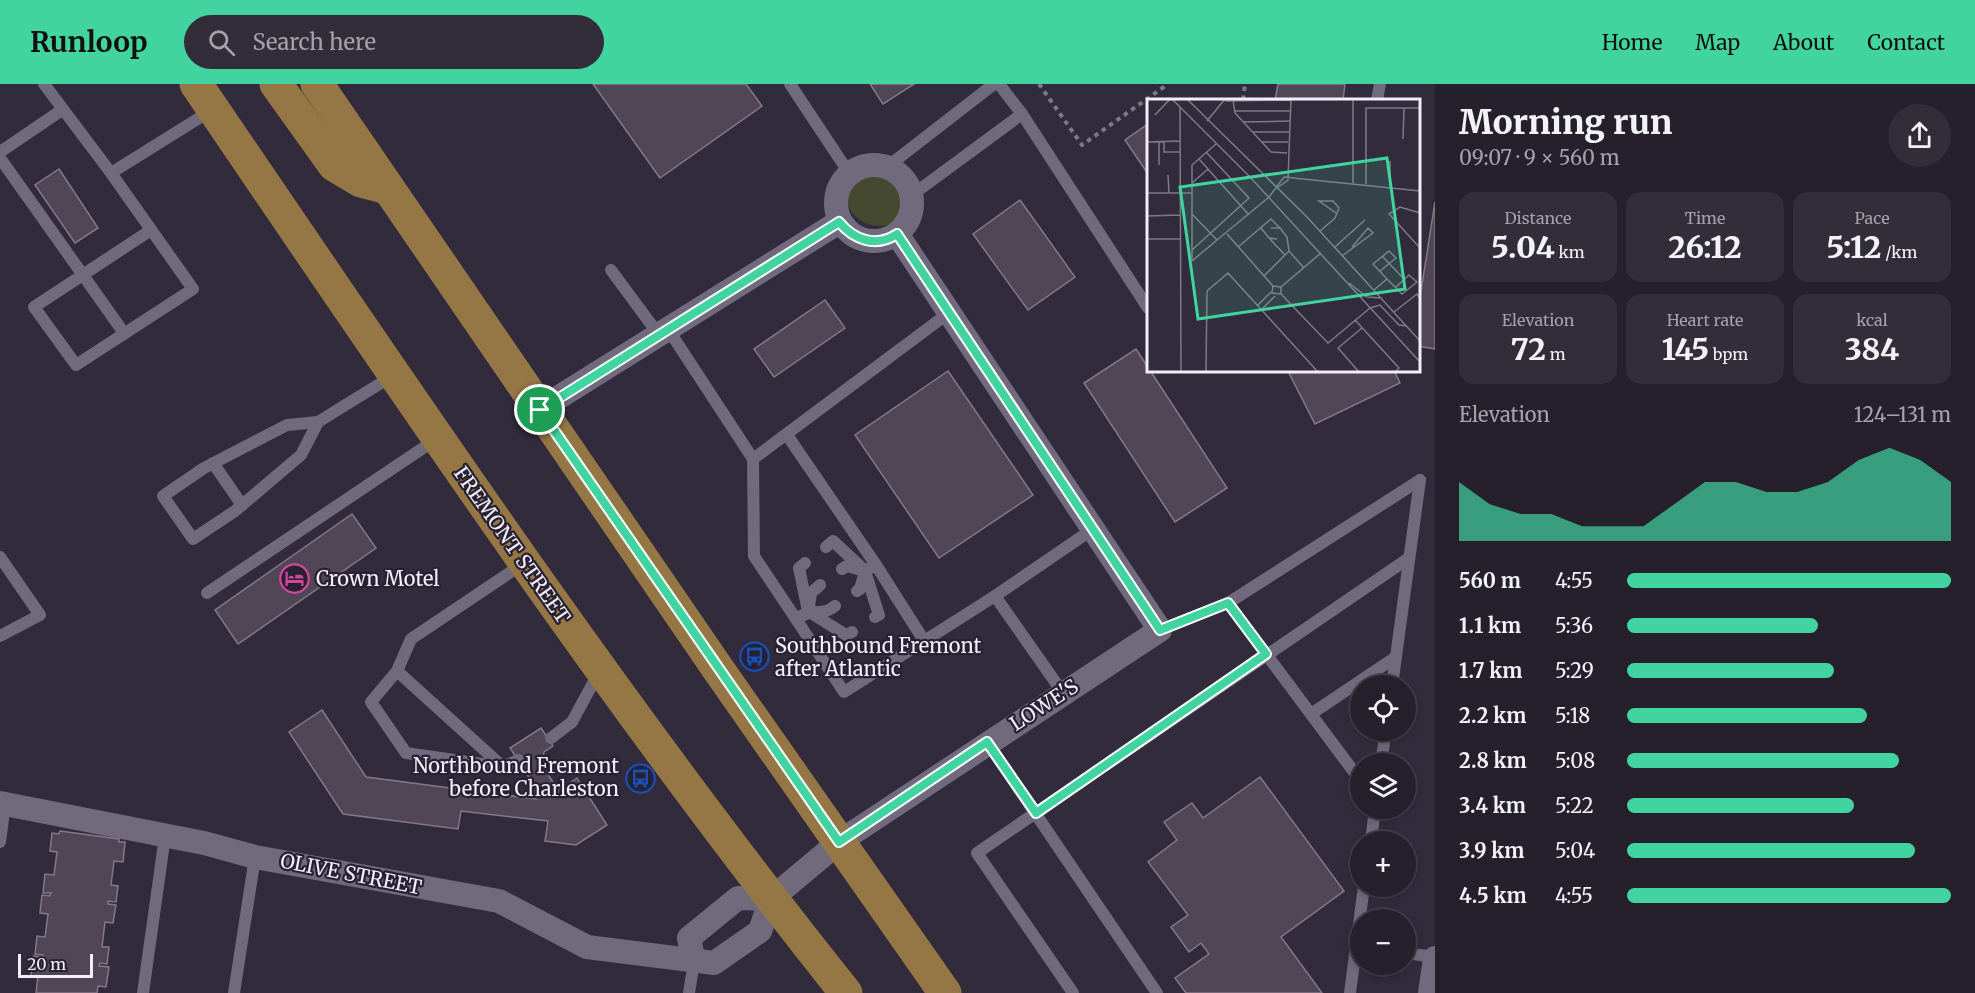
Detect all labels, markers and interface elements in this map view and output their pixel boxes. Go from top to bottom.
search box [184,15,604,69]
text: Runloop [30,24,148,60]
icon: search [205,26,238,59]
text: Search here [253,28,376,56]
text: Home [1602,29,1662,56]
text: Map [1695,29,1740,56]
text: About [1773,29,1834,56]
text: Contact [1867,29,1945,56]
inset map [1147,99,1420,372]
text: Morning run [1459,102,1672,143]
button: share [1888,104,1951,167]
text: 09:07 · 9 × 560 m [1459,145,1620,170]
text: Distance [1505,208,1571,228]
text: Time [1685,208,1725,228]
text: Pace [1855,208,1890,228]
text: 5.04 [1491,228,1555,266]
text: 26:12 [1668,228,1742,266]
text: 5:12 [1827,228,1881,266]
text: km [1555,242,1585,262]
text: /km [1881,242,1917,262]
text: Elevation [1502,310,1574,330]
text: Heart rate [1667,310,1743,330]
text: kcal [1856,310,1888,330]
text: 72 [1510,330,1546,368]
text: 145 [1662,330,1709,368]
text: 384 [1845,330,1899,368]
text: m [1546,344,1566,364]
text: bpm [1709,344,1748,364]
pin [514,384,565,435]
icon: arrive [523,393,556,426]
text: Elevation [1459,402,1550,427]
text: 124–131 m [1854,402,1951,427]
street label: FREMONT STREET [449,461,576,628]
hotel icon: Crown Motel [279,563,311,595]
place label: Crown Motel [316,566,440,591]
text: 560 m [1459,568,1521,593]
text: 4:55 [1555,568,1593,593]
text: 1.1 km [1459,613,1521,638]
text: 5:36 [1555,613,1593,638]
place label: Southbound Fremont after Atlantic [775,633,981,681]
bus stop icon: Southbound Fremont after Atlantic [738,641,770,673]
text: 1.7 km [1459,658,1522,683]
text: 5:29 [1555,658,1594,683]
street label: LOWE'S [1005,673,1083,736]
map controls [1350,675,1416,975]
button: locate [1350,675,1416,741]
text: 2.2 km [1459,703,1526,728]
text: 5:18 [1555,703,1590,728]
text: 2.8 km [1459,748,1527,773]
text: 5:08 [1555,748,1595,773]
place label: Northbound Fremont before Charleston [413,753,619,801]
button: layers [1350,753,1416,819]
bus stop icon: Northbound Fremont before Charleston [624,762,656,794]
text: 3.4 km [1459,793,1526,818]
text: 5:22 [1555,793,1594,818]
button: + [1350,831,1416,897]
text: 3.9 km [1459,838,1524,863]
text: 5:04 [1555,838,1595,863]
street label: OLIVE STREET [278,848,424,900]
text: 4.5 km [1459,883,1527,908]
text: 4:55 [1555,883,1593,908]
button: − [1350,909,1416,975]
scale bar [18,951,93,978]
text: 20 m [27,954,66,974]

